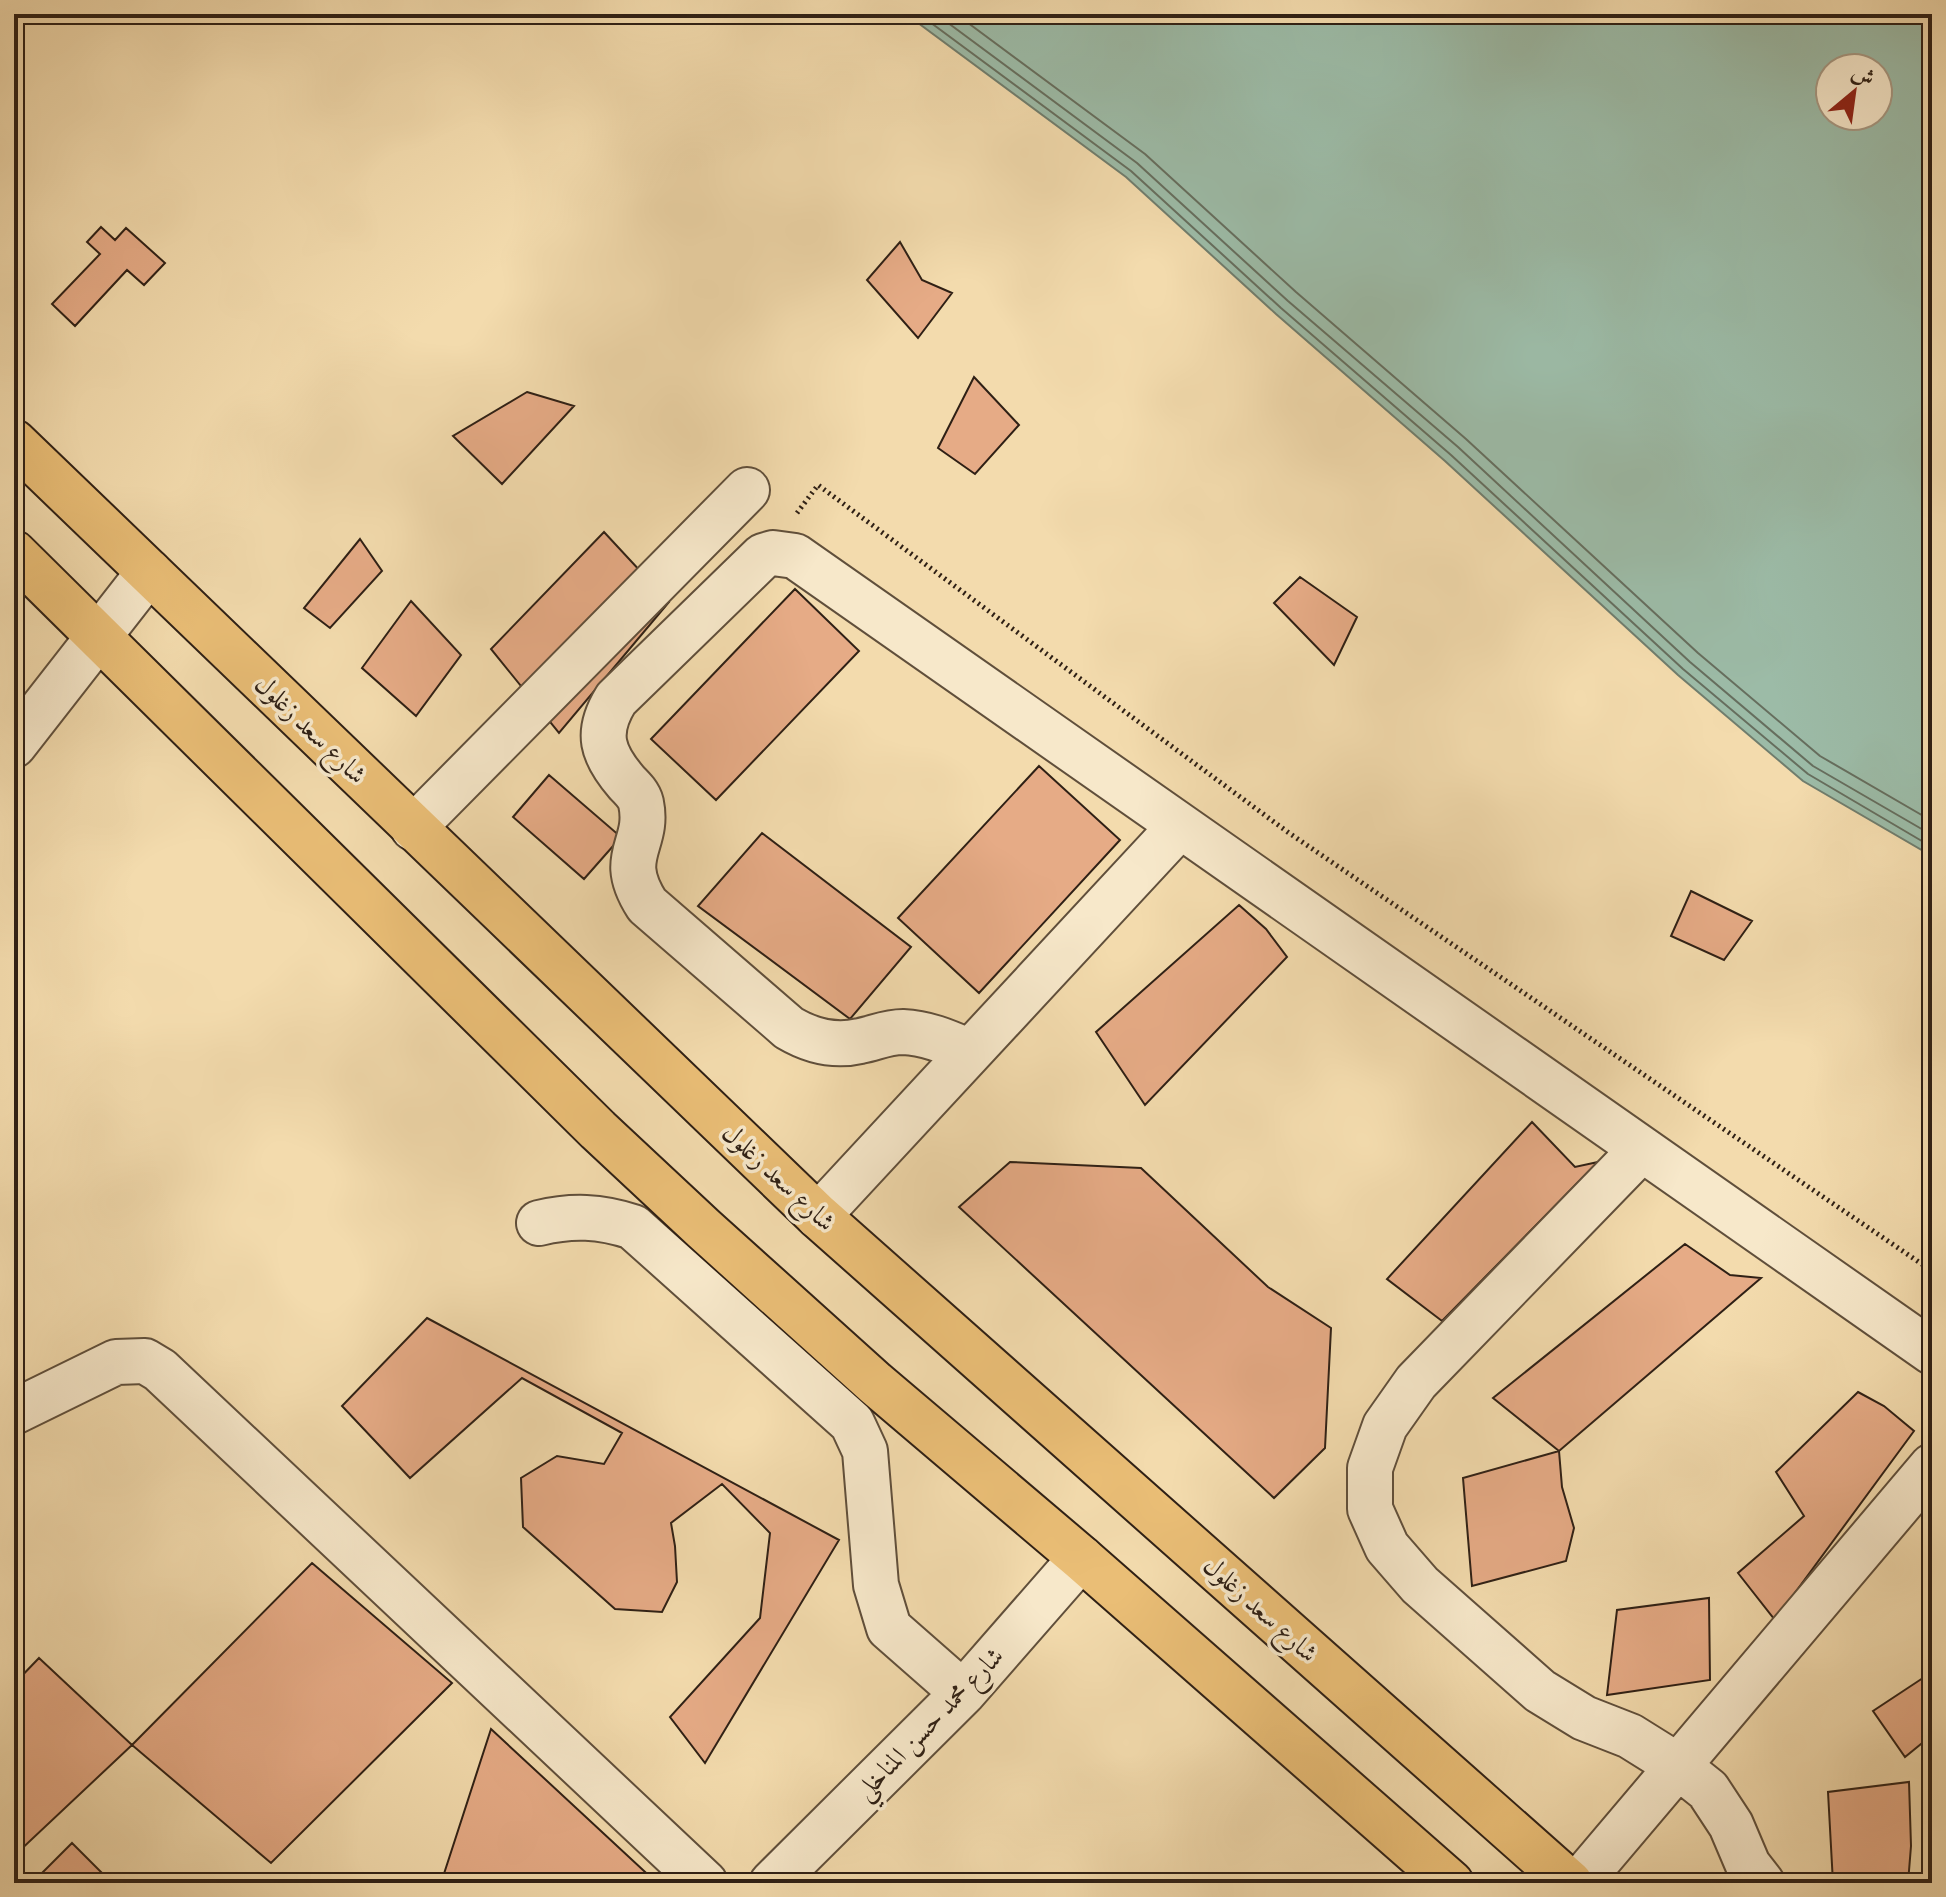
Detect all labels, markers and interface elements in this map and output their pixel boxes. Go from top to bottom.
north arrow [1814,52,1894,132]
text: ش [1847,59,1879,93]
street label: شارع سعد زغلول [244,668,373,795]
street label: شارع سعد زغلول [712,1117,842,1242]
street label: شارع سعد زغلول [1193,1550,1324,1673]
street label: شارع محمد حسن المناخلي [849,1640,1017,1812]

